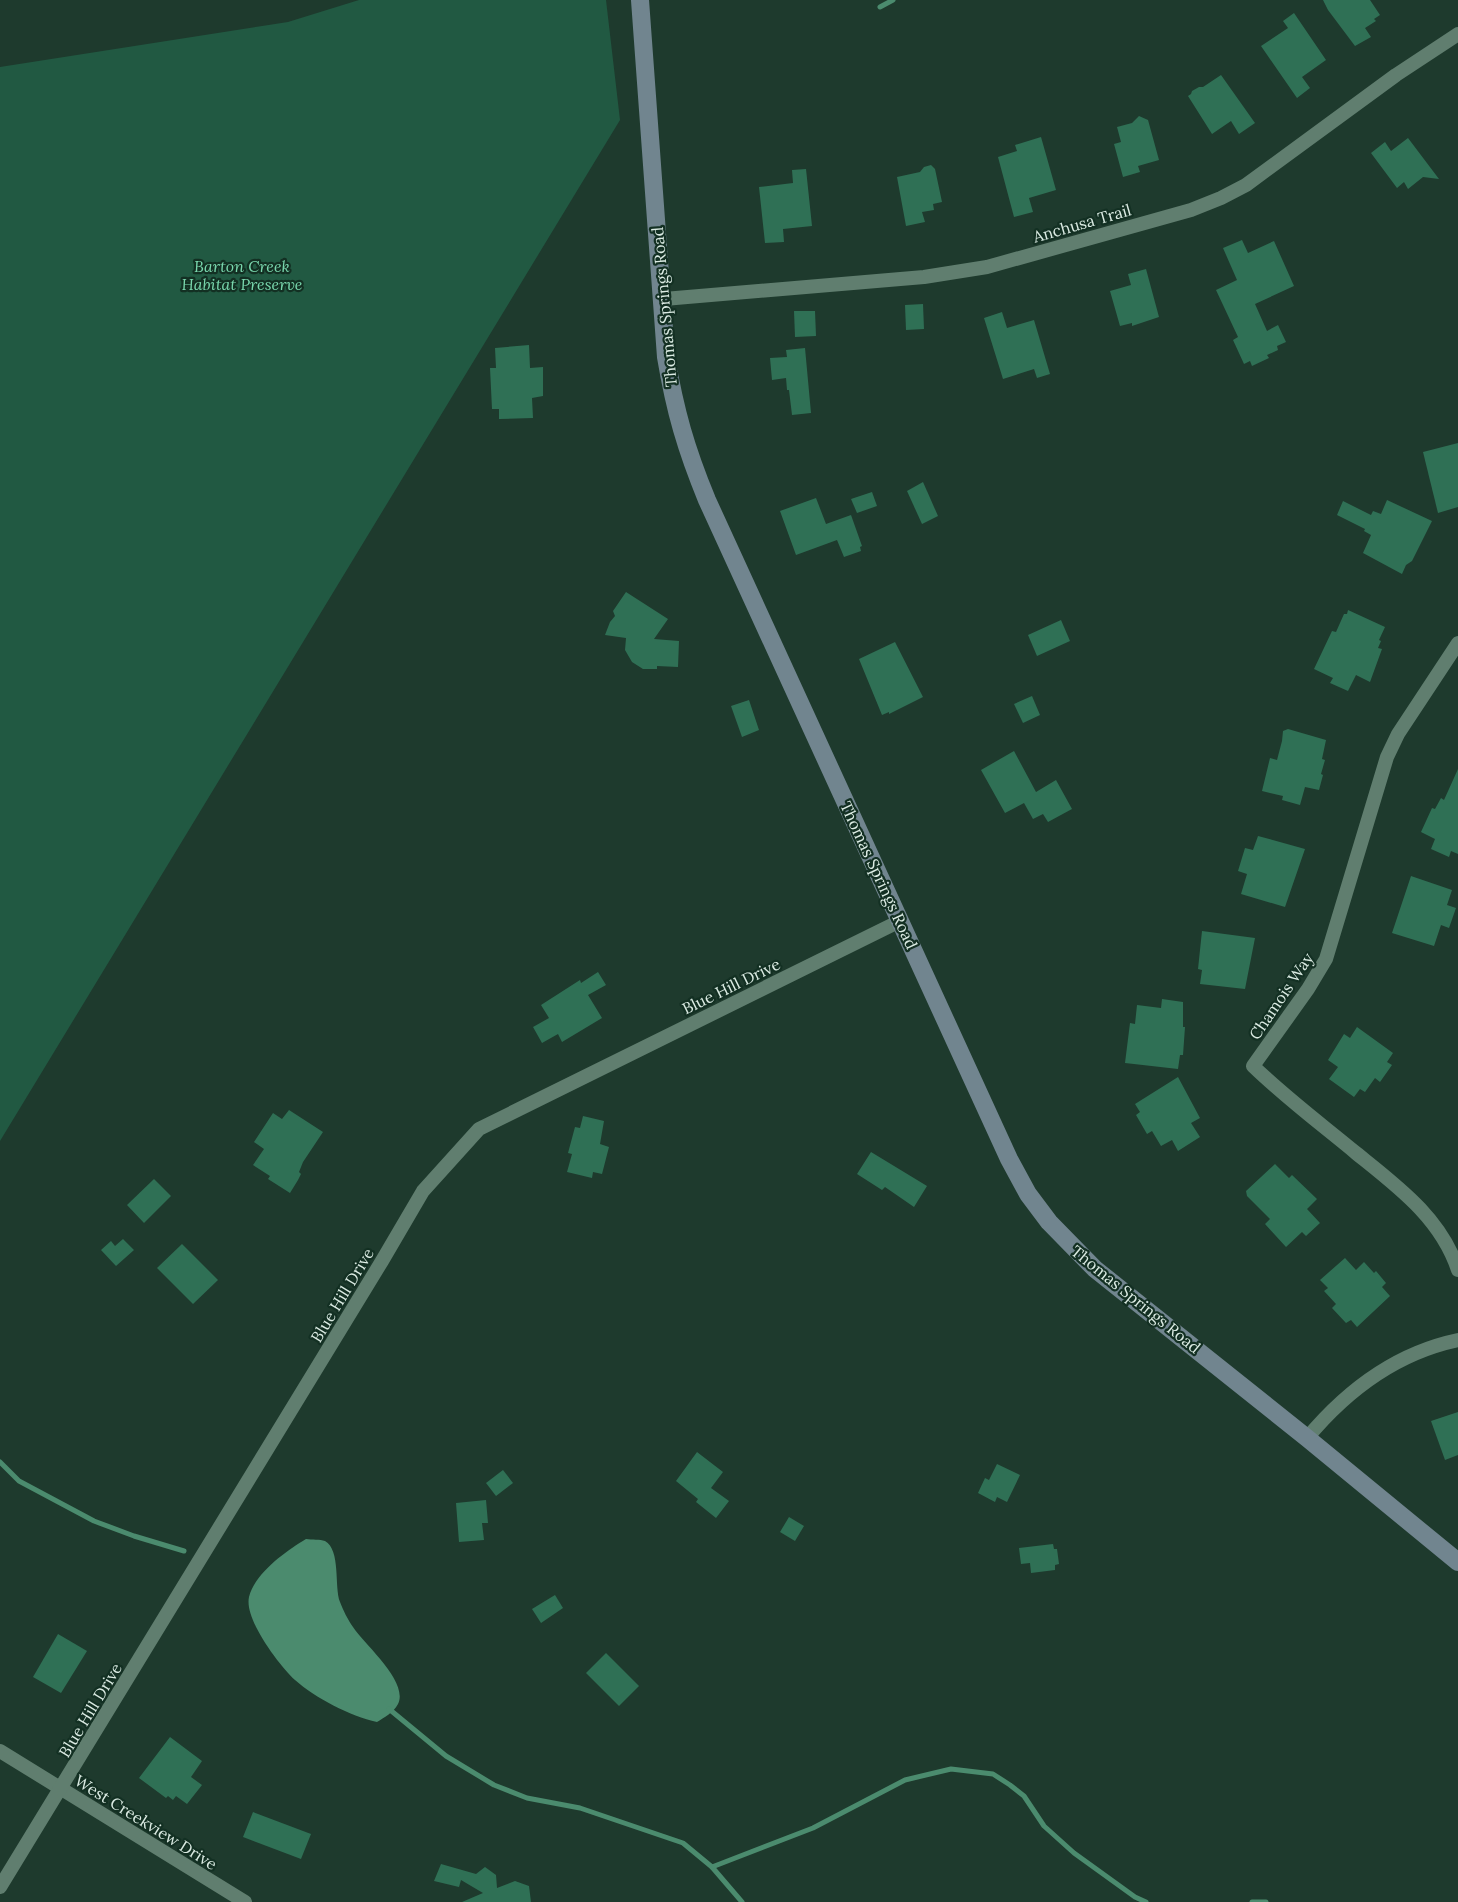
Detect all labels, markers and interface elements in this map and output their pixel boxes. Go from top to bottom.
street label: Anchusa Trail [1030,199,1133,247]
street label: Thomas Springs Road [647,226,681,388]
park label: Barton Creek Habitat Preserve [182,256,303,294]
street label: Thomas Springs Road [836,798,922,952]
street label: Chamois Way [1245,948,1318,1043]
street label: Blue Hill Drive [679,954,783,1018]
street label: Thomas Springs Road [1067,1241,1205,1358]
street label: Blue Hill Drive [306,1244,378,1346]
street label: Blue Hill Drive [54,1659,126,1761]
street label: West Creekview Drive [71,1770,221,1874]

